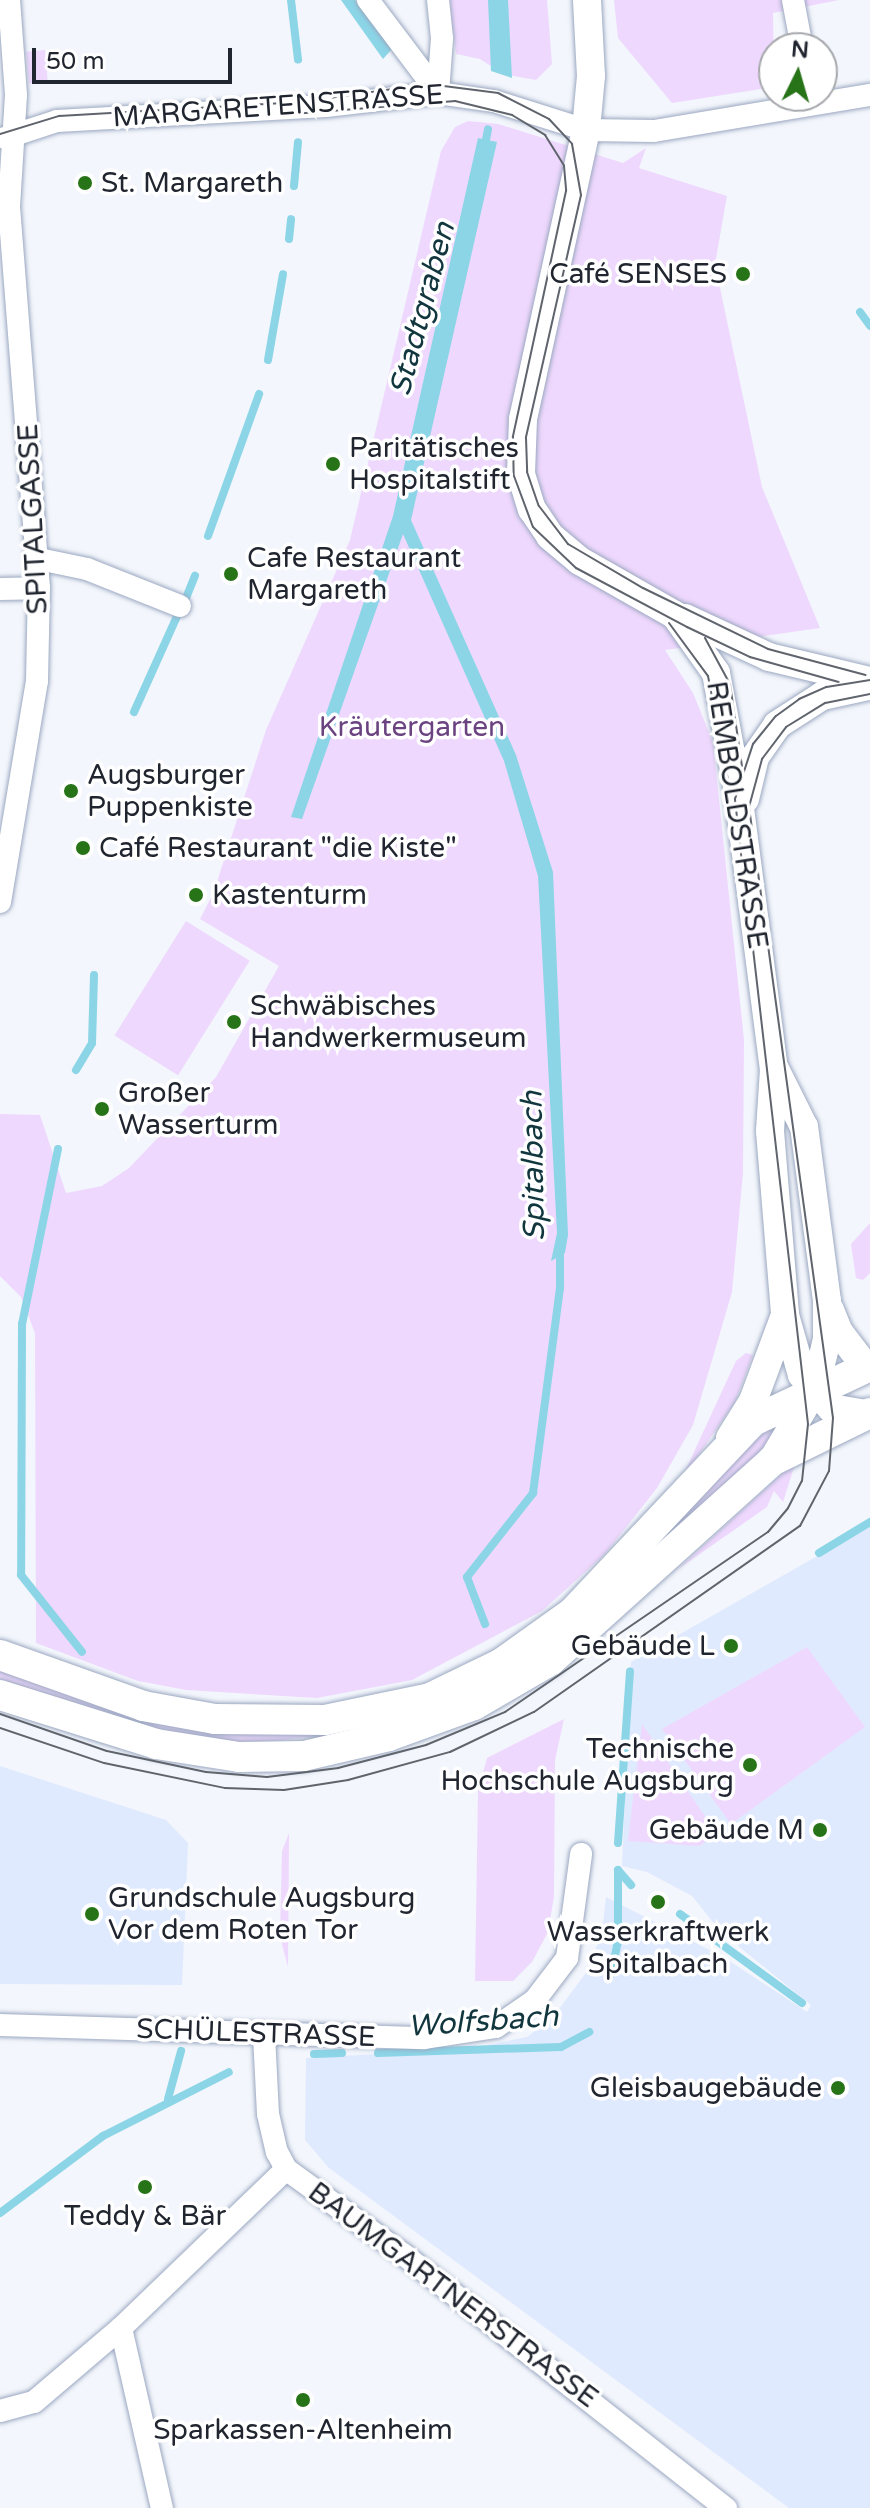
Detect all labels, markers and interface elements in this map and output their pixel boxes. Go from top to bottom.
scale bar [36,32,236,82]
north arrow [758,32,838,112]
text: N [790,36,810,64]
text: 50 m [46,47,104,76]
street label: MARGARETENSTRASSE [111,78,445,134]
place label: St. Margareth [101,166,283,200]
marker: St. Margareth [76,174,94,192]
water label: Stadtgraben [383,218,463,400]
place label: Café SENSES [549,257,727,291]
marker: Café SENSES [734,265,752,283]
street label: SPITALGASSE [11,423,55,615]
place label: Paritätisches Hospitalstift [349,431,519,497]
marker: Paritätisches Hospitalstift [324,455,342,473]
place label: Cafe Restaurant Margareth [247,541,461,607]
marker: Cafe Restaurant Margareth [222,565,240,583]
street label: REMBOLDSTRASSE [699,679,775,951]
park label: Kräutergarten [319,710,505,744]
place label: Augsburger Puppenkiste [87,758,253,824]
marker: Augsburger Puppenkiste [62,782,80,800]
place label: Café Restaurant "die Kiste" [99,831,457,865]
marker: Café Restaurant "die Kiste" [74,839,92,857]
place label: Kastenturm [212,878,367,912]
marker: Kastenturm [187,886,205,904]
place label: Schwäbisches Handwerkermuseum [250,989,526,1055]
marker: Schwäbisches Handwerkermuseum [225,1013,243,1031]
place label: Großer Wasserturm [118,1076,279,1142]
water label: Spitalbach [515,1090,553,1242]
marker: Großer Wasserturm [93,1100,111,1118]
place label: Gebäude L [571,1629,715,1663]
marker: Gebäude L [722,1637,740,1655]
place label: Technische Hochschule Augsburg [440,1732,734,1798]
marker: Technische Hochschule Augsburg [741,1756,759,1774]
place label: Gebäude M [649,1813,804,1847]
marker: Gebäude M [811,1821,829,1839]
place label: Grundschule Augsburg Vor dem Roten Tor [108,1881,415,1947]
marker: Wasserkraftwerk Spitalbach [649,1893,667,1911]
marker: Grundschule Augsburg Vor dem Roten Tor [83,1905,101,1923]
place label: Wasserkraftwerk Spitalbach [547,1915,769,1981]
water label: Wolfsbach [407,1999,559,2045]
street label: SCHÜLESTRASSE [136,2012,376,2054]
place label: Gleisbaugebäude [590,2071,822,2105]
marker: Gleisbaugebäude [829,2079,847,2097]
street label: BAUMGARTNERSTRASSE [302,2175,604,2415]
marker: Teddy & Bär [136,2178,154,2196]
place label: Teddy & Bär [64,2199,226,2233]
marker: Sparkassen-Altenheim [294,2391,312,2409]
place label: Sparkassen-Altenheim [153,2413,453,2447]

